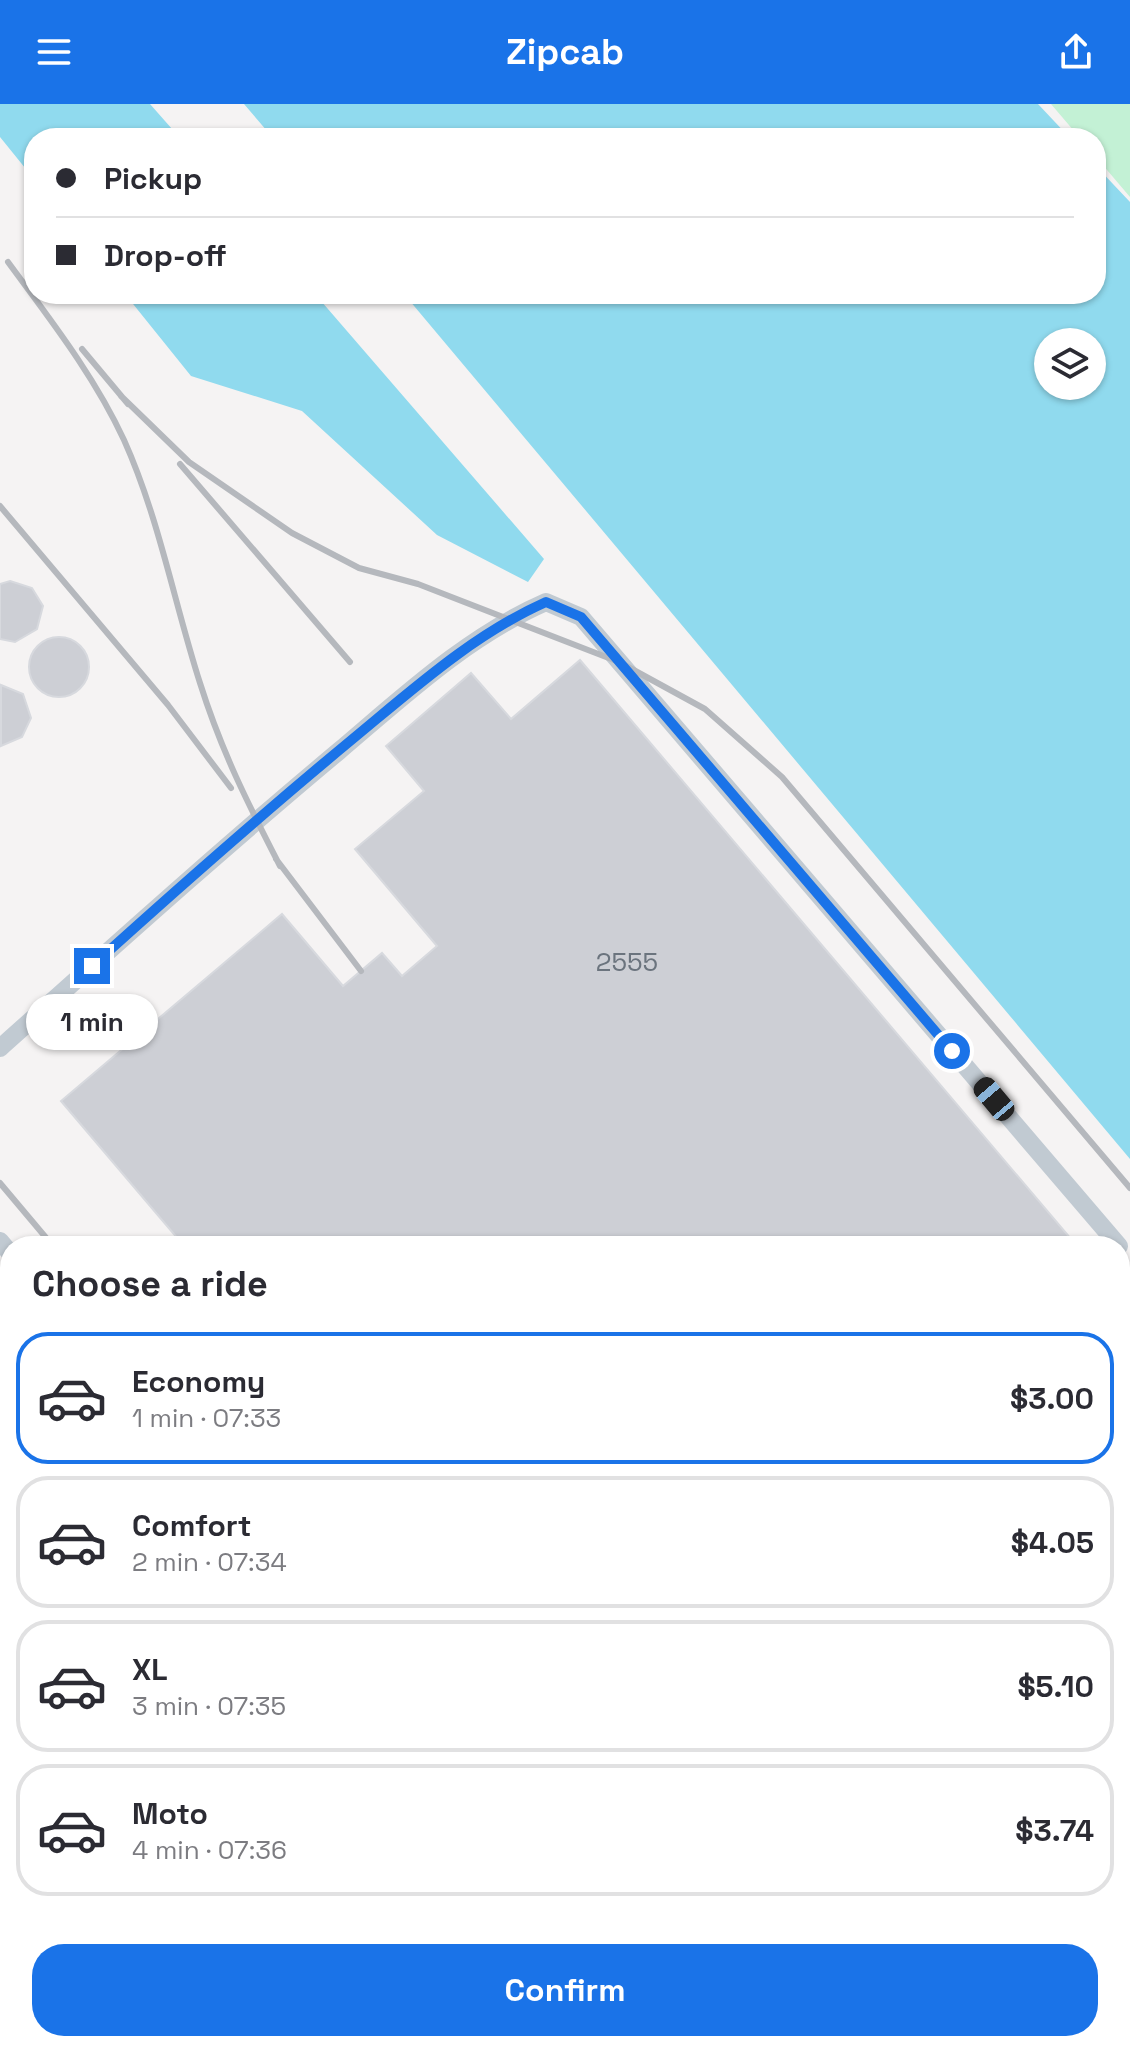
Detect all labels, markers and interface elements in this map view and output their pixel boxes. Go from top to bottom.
text: Zipcab [506,29,624,75]
icon: menu [32,30,76,74]
icon: share [1054,30,1098,74]
text: Pickup [104,159,202,198]
text: Drop-off [104,236,227,275]
map controls [1034,328,1106,400]
button: layers [1034,328,1106,400]
house number: 2555 [596,945,658,979]
route end [74,948,110,984]
callout: 1 min [26,994,158,1050]
text: 1 min [60,1005,124,1039]
route start [934,1033,970,1069]
car [969,1073,1019,1125]
text: Choose a ride [32,1261,268,1307]
icon: car [36,1362,108,1434]
text: Economy [132,1362,265,1401]
text: $3.00 [1010,1379,1094,1418]
text: 1 min · 07:33 [132,1401,281,1435]
icon: car [36,1506,108,1578]
text: Comfort [132,1506,251,1545]
text: $4.05 [1011,1523,1094,1562]
text: 2 min · 07:34 [132,1545,287,1579]
icon: car [36,1650,108,1722]
text: XL [132,1650,168,1689]
text: $5.10 [1017,1667,1094,1706]
text: 3 min · 07:35 [132,1689,286,1723]
icon: car [36,1794,108,1866]
text: Moto [132,1794,208,1833]
text: $3.74 [1015,1811,1094,1850]
text: 4 min · 07:36 [132,1833,287,1867]
button: Confirm [32,1944,1098,2036]

